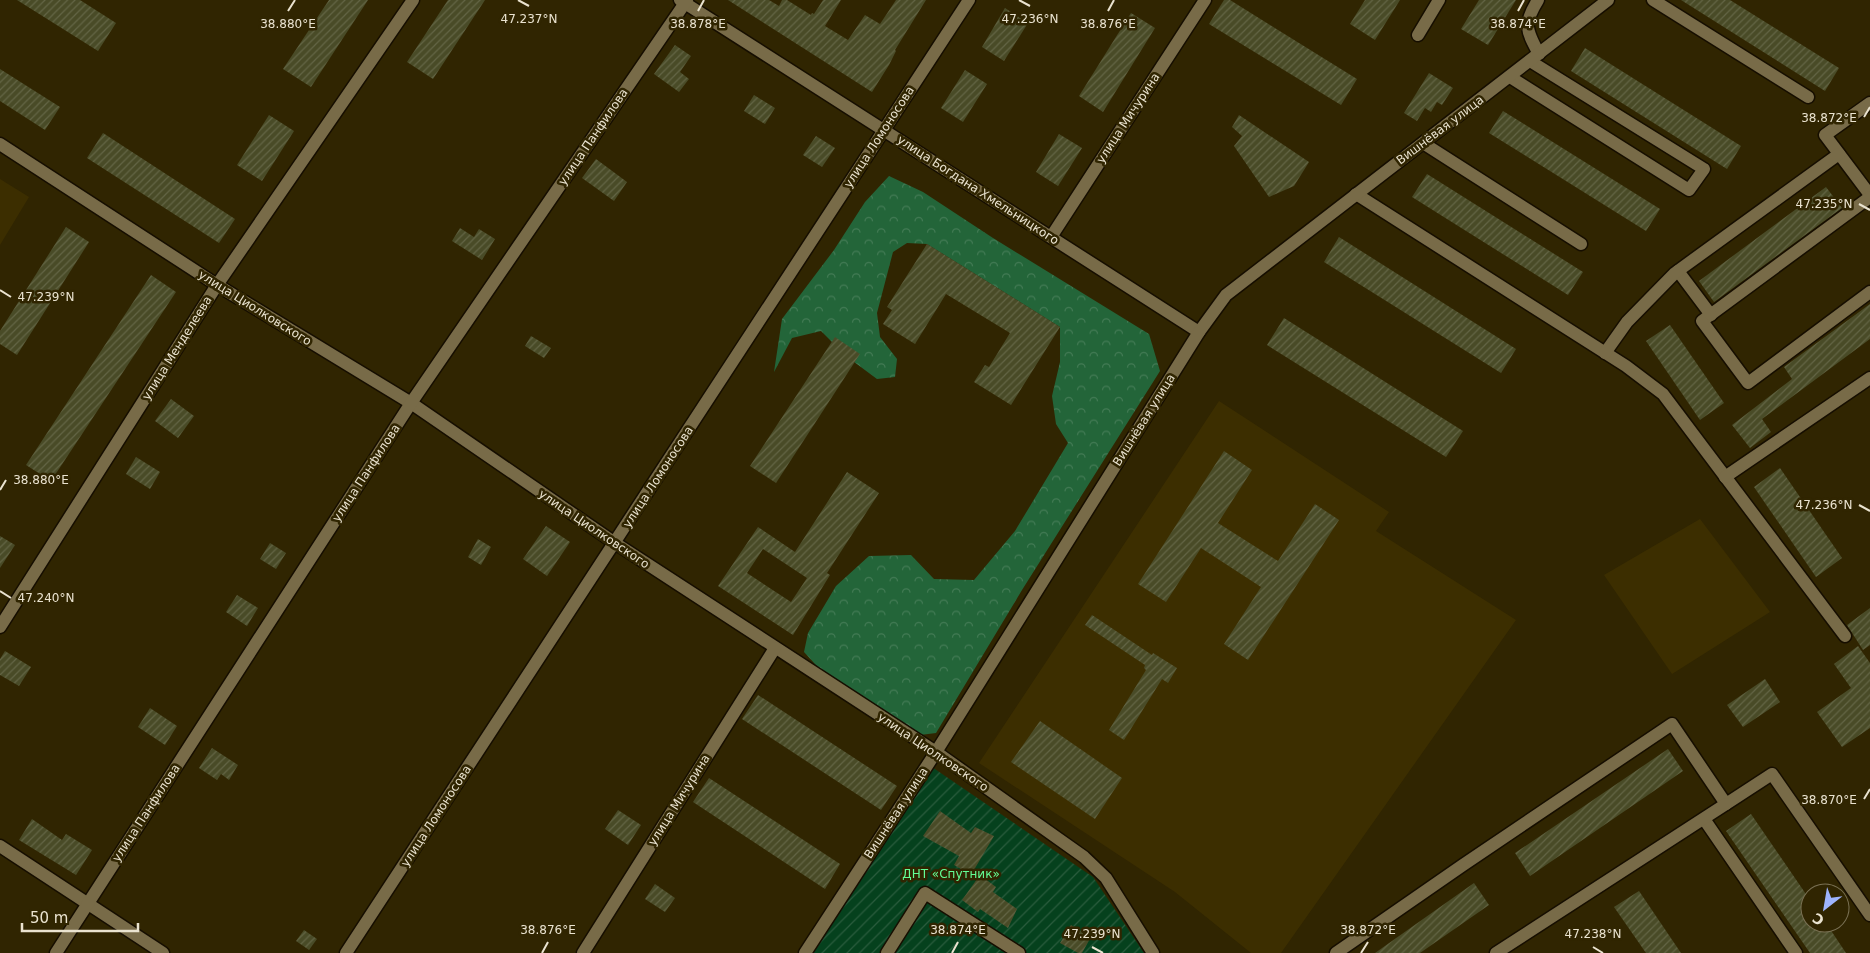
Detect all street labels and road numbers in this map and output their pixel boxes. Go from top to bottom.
street label: улица Мичурина [1094,70,1162,166]
street label: улица Ломоносова [841,84,917,190]
street label: улица Панфилова [555,86,631,188]
street label: Вишнёвая улица [1394,93,1486,167]
street label: улица Богдана Хмельницкого [895,132,1061,248]
street label: улица Циолковского [196,267,314,349]
street label: улица Менделеева [139,293,215,403]
street label: Вишнёвая улица [1110,371,1178,469]
street label: улица Панфилова [329,422,403,524]
street label: улица Ломоносова [620,424,696,530]
street label: улица Циолковского [536,487,652,571]
street label: улица Циолковского [875,710,991,794]
street label: улица Мичурина [645,752,713,848]
street label: улица Панфилова [109,762,183,864]
street label: улица Ломоносова [398,763,474,869]
street label: Вишнёвая улица [861,765,931,861]

